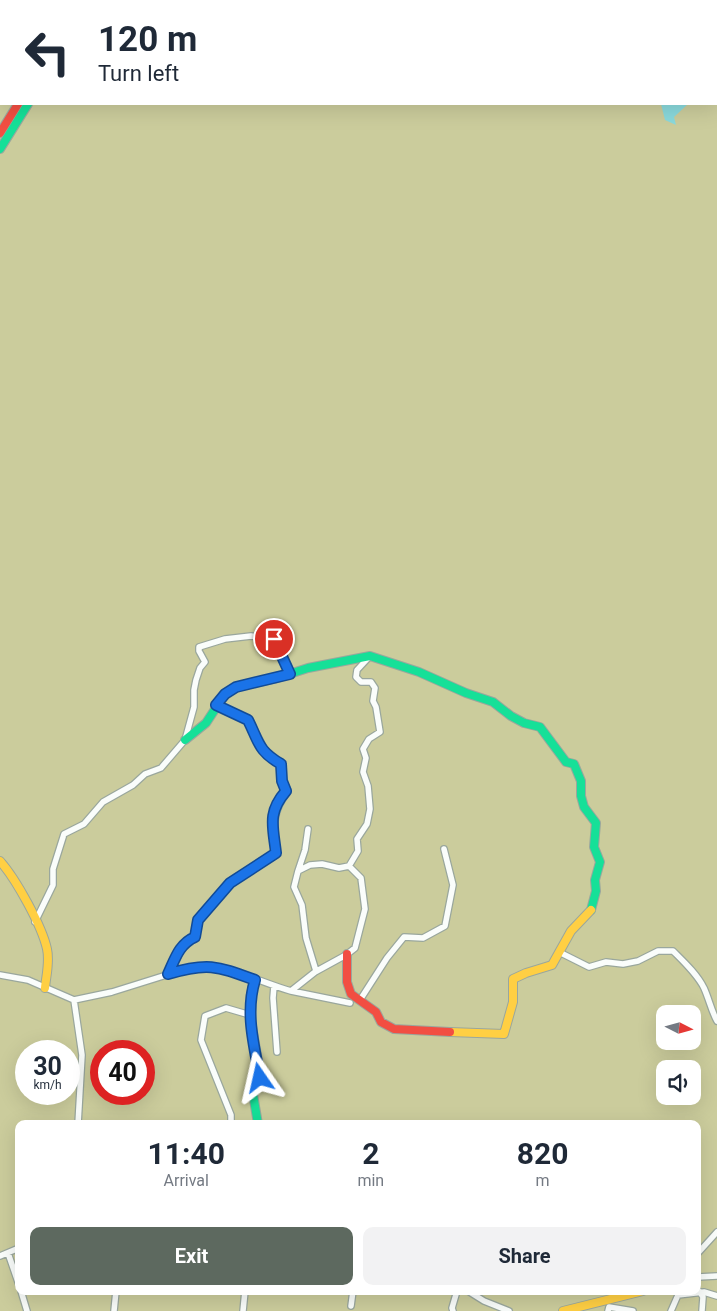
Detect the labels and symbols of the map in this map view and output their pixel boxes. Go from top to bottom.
pin [253,618,295,660]
north arrow [656,1005,701,1050]
speed limit sign: 40 [90,1040,155,1105]
position arrow [233,1051,285,1103]

